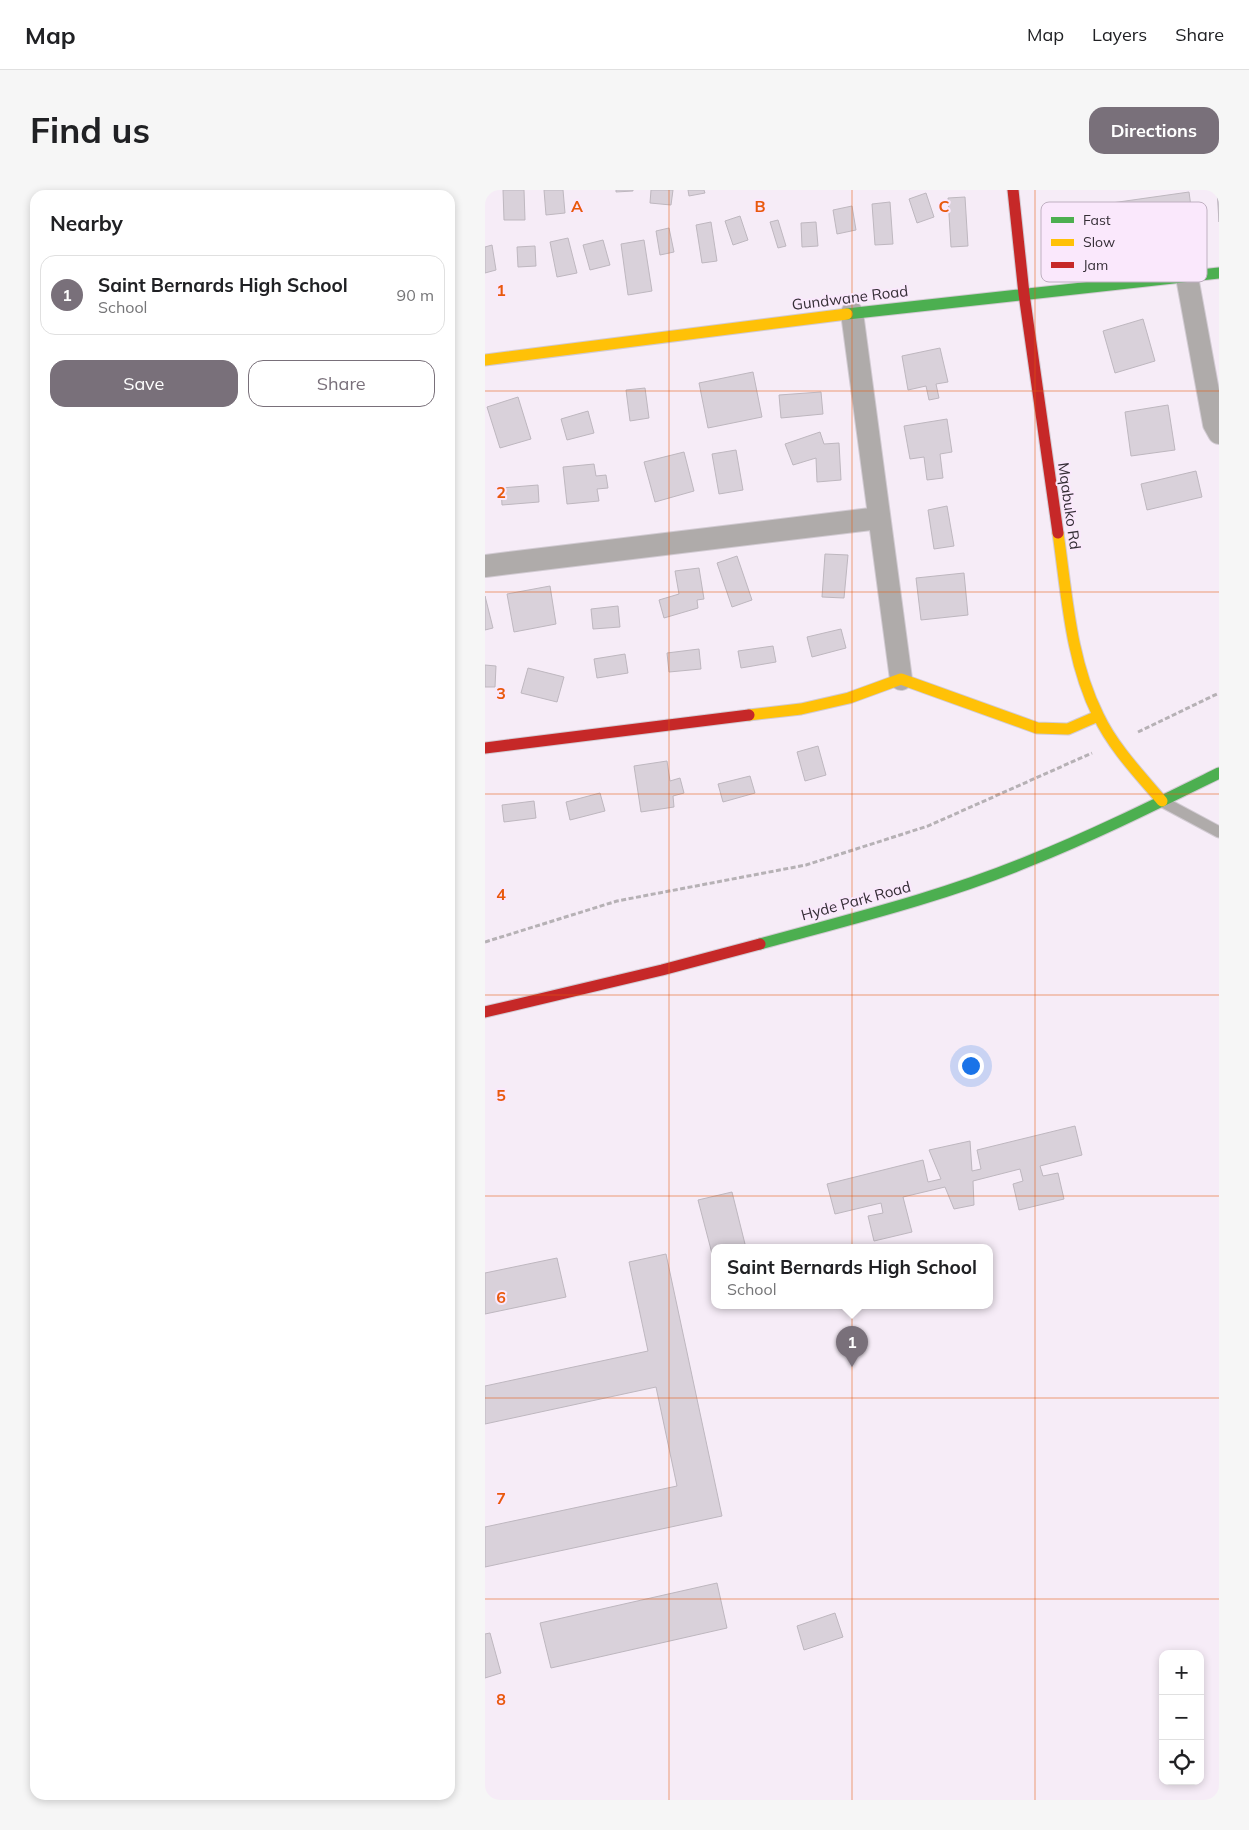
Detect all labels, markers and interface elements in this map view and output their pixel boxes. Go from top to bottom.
text: Map [25,20,76,50]
text: Map [1027,23,1064,46]
text: Layers [1092,23,1147,46]
text: Share [1175,23,1224,46]
button: Directions [1089,107,1219,154]
text: Find us [30,108,150,152]
text: A [571,196,583,216]
text: B [754,196,766,216]
text: C [939,196,950,216]
legend [1041,202,1207,282]
text: Nearby [50,210,123,236]
text: Fast [1083,211,1111,229]
text: Slow [1083,233,1115,251]
text: Jam [1083,256,1108,274]
text: Saint Bernards High School [98,273,348,297]
text: 1 [496,280,506,300]
street label: Gundwane Road [791,281,909,314]
text: 1 [62,285,72,305]
text: 90 m [397,285,434,305]
text: School [98,297,147,317]
button: Save [50,360,238,407]
button: Share [248,360,435,407]
street label: Mqabuko Rd [1054,461,1085,551]
text: 2 [496,482,506,502]
text: 3 [496,683,506,703]
street label: Hyde Park Road [799,877,913,924]
text: 4 [496,884,506,904]
your location [958,1053,984,1079]
text: 5 [496,1085,506,1105]
popup [711,1244,993,1309]
text: Saint Bernards High School [727,1255,977,1279]
text: School [727,1279,776,1299]
text: 6 [496,1287,506,1307]
pin: 1 [836,1326,868,1367]
text: 7 [496,1488,506,1508]
map controls [1159,1650,1204,1785]
button: + [1159,1650,1204,1695]
text: 8 [496,1689,506,1709]
button: − [1159,1695,1204,1740]
button: locate [1159,1740,1204,1785]

